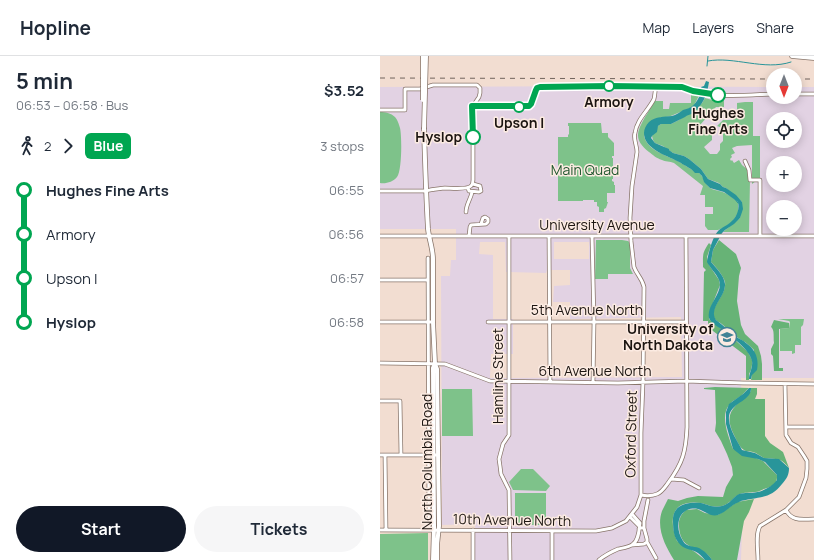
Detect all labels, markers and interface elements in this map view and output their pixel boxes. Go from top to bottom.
text: Hopline [20,15,91,41]
text: Map [642,18,670,37]
text: Layers [692,18,734,37]
text: Share [756,18,794,37]
text: 5 min [16,66,73,96]
north arrow [766,68,802,104]
map controls [766,68,802,236]
text: $3.52 [324,80,364,101]
marker: Armory [603,80,615,92]
marker: Hughes Fine Arts [710,87,726,103]
place label: Armory [584,92,634,111]
text: 06:53 – 06:58 · Bus [16,96,128,114]
marker: Upson I [513,101,525,113]
place label: Hughes Fine Arts [688,103,748,138]
button: locate [766,112,802,148]
place label: Upson I [494,113,544,132]
place label: Hyslop [415,127,462,146]
marker: Hyslop [465,129,481,145]
icon: walk [16,135,38,157]
icon: forward [57,135,79,157]
text: Blue [93,136,123,155]
text: 2 [44,137,51,155]
text: 3 stops [320,137,364,155]
button: + [766,156,802,192]
park label: Main Quad [551,160,619,179]
text: Hughes Fine Arts [46,180,169,201]
text: 06:55 [329,181,364,199]
button: − [766,200,802,236]
street label: University Avenue [539,215,655,234]
text: Armory [46,224,96,245]
text: 06:56 [329,225,364,243]
text: Upson I [46,268,98,289]
text: 06:57 [330,269,364,287]
street label: 5th Avenue North [531,300,643,319]
text: Hyslop [46,312,96,333]
text: 06:58 [329,313,364,331]
place label: University of North Dakota [623,319,714,354]
school or university icon: University of North Dakota [716,326,738,348]
street label: Hamline Street [488,328,507,424]
street label: 6th Avenue North [539,361,651,380]
street label: Oxford Street [620,390,641,478]
street label: North Columbia Road [417,394,436,530]
button: Start [16,506,186,552]
button: Tickets [194,506,364,552]
street label: 10th Avenue North [453,509,571,530]

